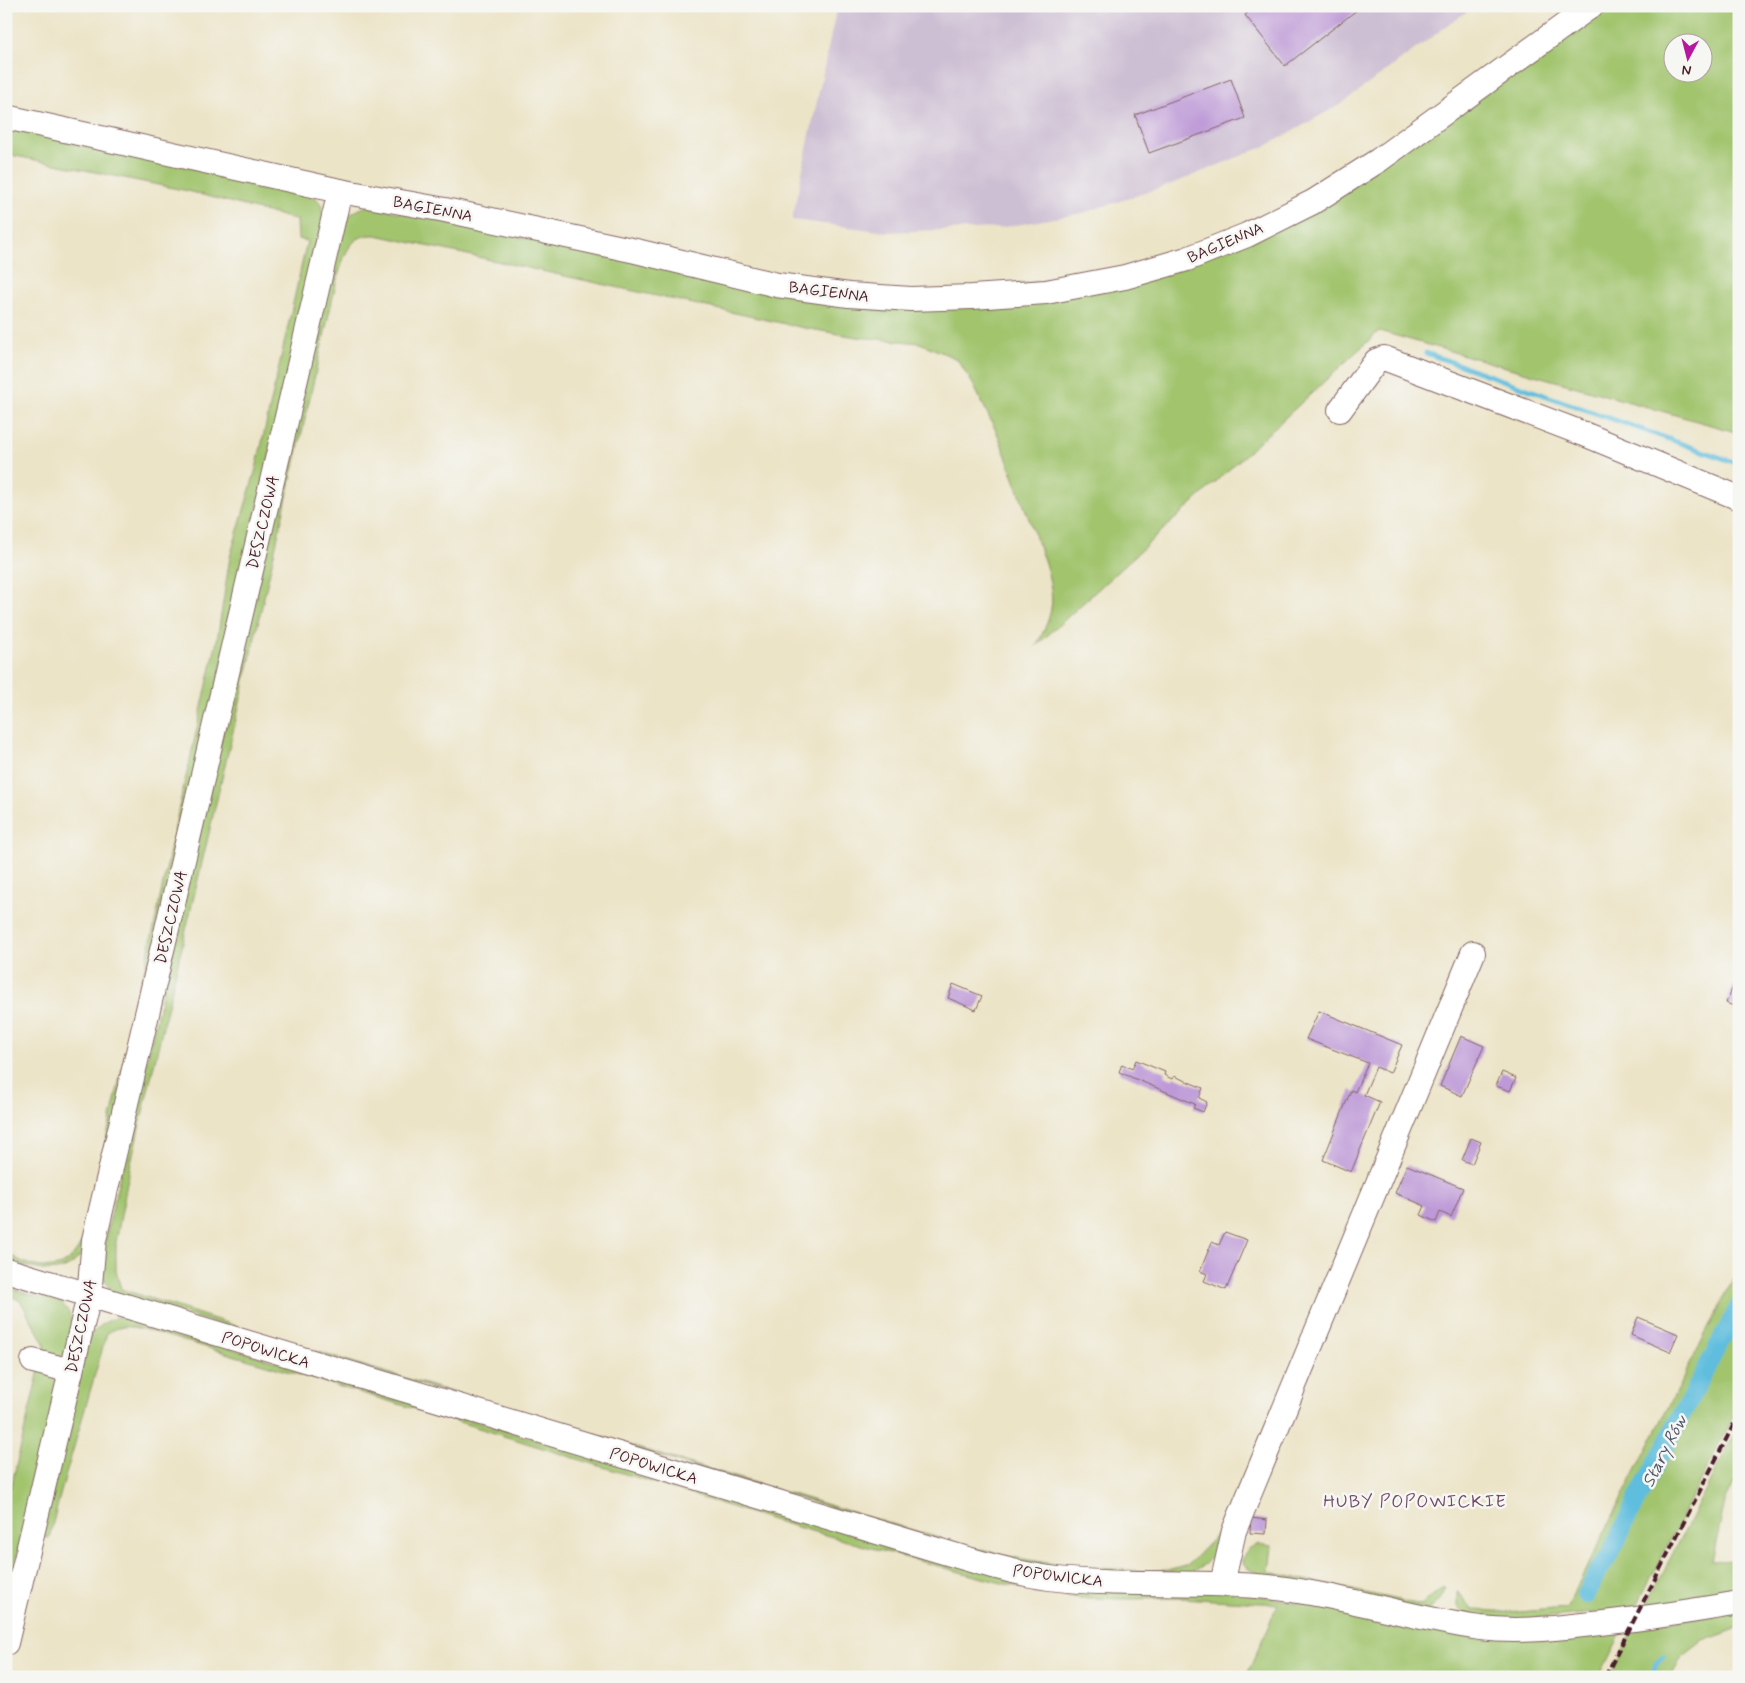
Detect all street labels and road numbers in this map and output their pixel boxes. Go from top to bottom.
street label: BAGIENNA [391,191,474,227]
street label: BAGIENNA [1184,218,1267,269]
street label: BAGIENNA [788,277,870,308]
street label: DESZCZOWA [242,473,284,571]
street label: DESZCZOWA [150,868,192,966]
street label: DESZCZOWA [61,1277,102,1375]
street label: POPOWICKA [219,1327,312,1374]
street label: POPOWICKA [607,1443,700,1490]
street label: POPOWICKA [1011,1561,1104,1592]

